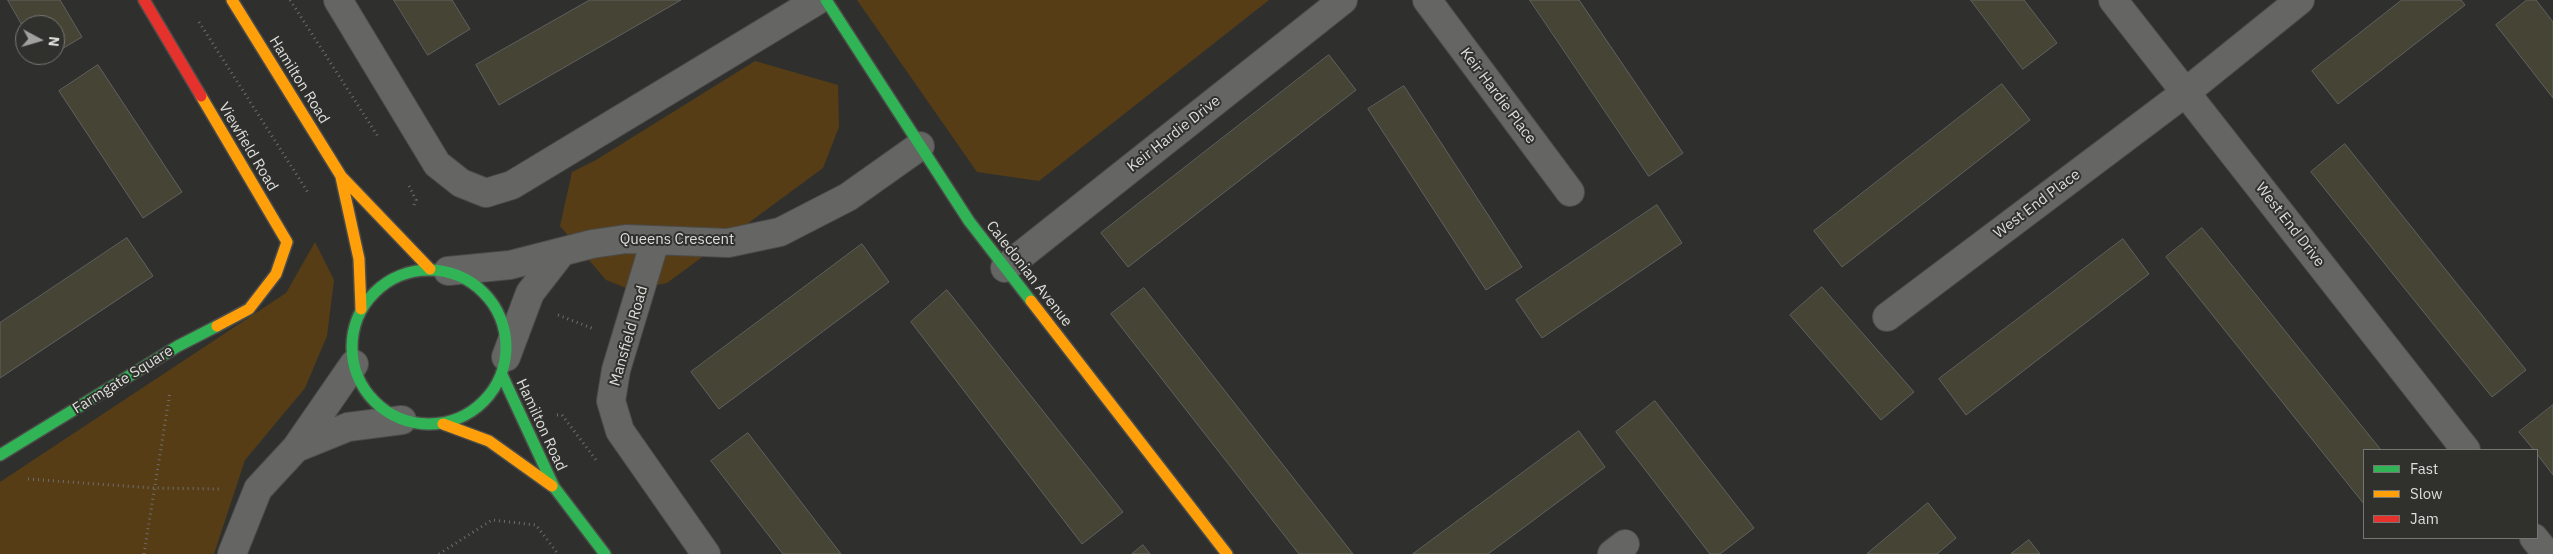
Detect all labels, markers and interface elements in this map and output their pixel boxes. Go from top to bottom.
north arrow [15,15,65,65]
street label: Hamilton Road [265,33,333,127]
text: N [44,35,63,47]
street label: Keir Hardie Place [1456,45,1540,147]
street label: Keir Hardie Drive [1124,92,1224,176]
street label: Viewfield Road [215,99,281,195]
street label: West End Place [1990,166,2084,242]
street label: West End Drive [2252,179,2328,271]
street label: Caledonian Avenue [982,218,1076,330]
street label: Queens Crescent [620,231,734,249]
street label: Mansfield Road [606,284,652,388]
street label: Farmgate Square [70,342,176,418]
street label: Hamilton Road [512,376,570,474]
legend [2363,449,2538,539]
text: Fast [2410,459,2438,478]
text: Slow [2410,484,2443,503]
text: Jam [2410,509,2439,528]

